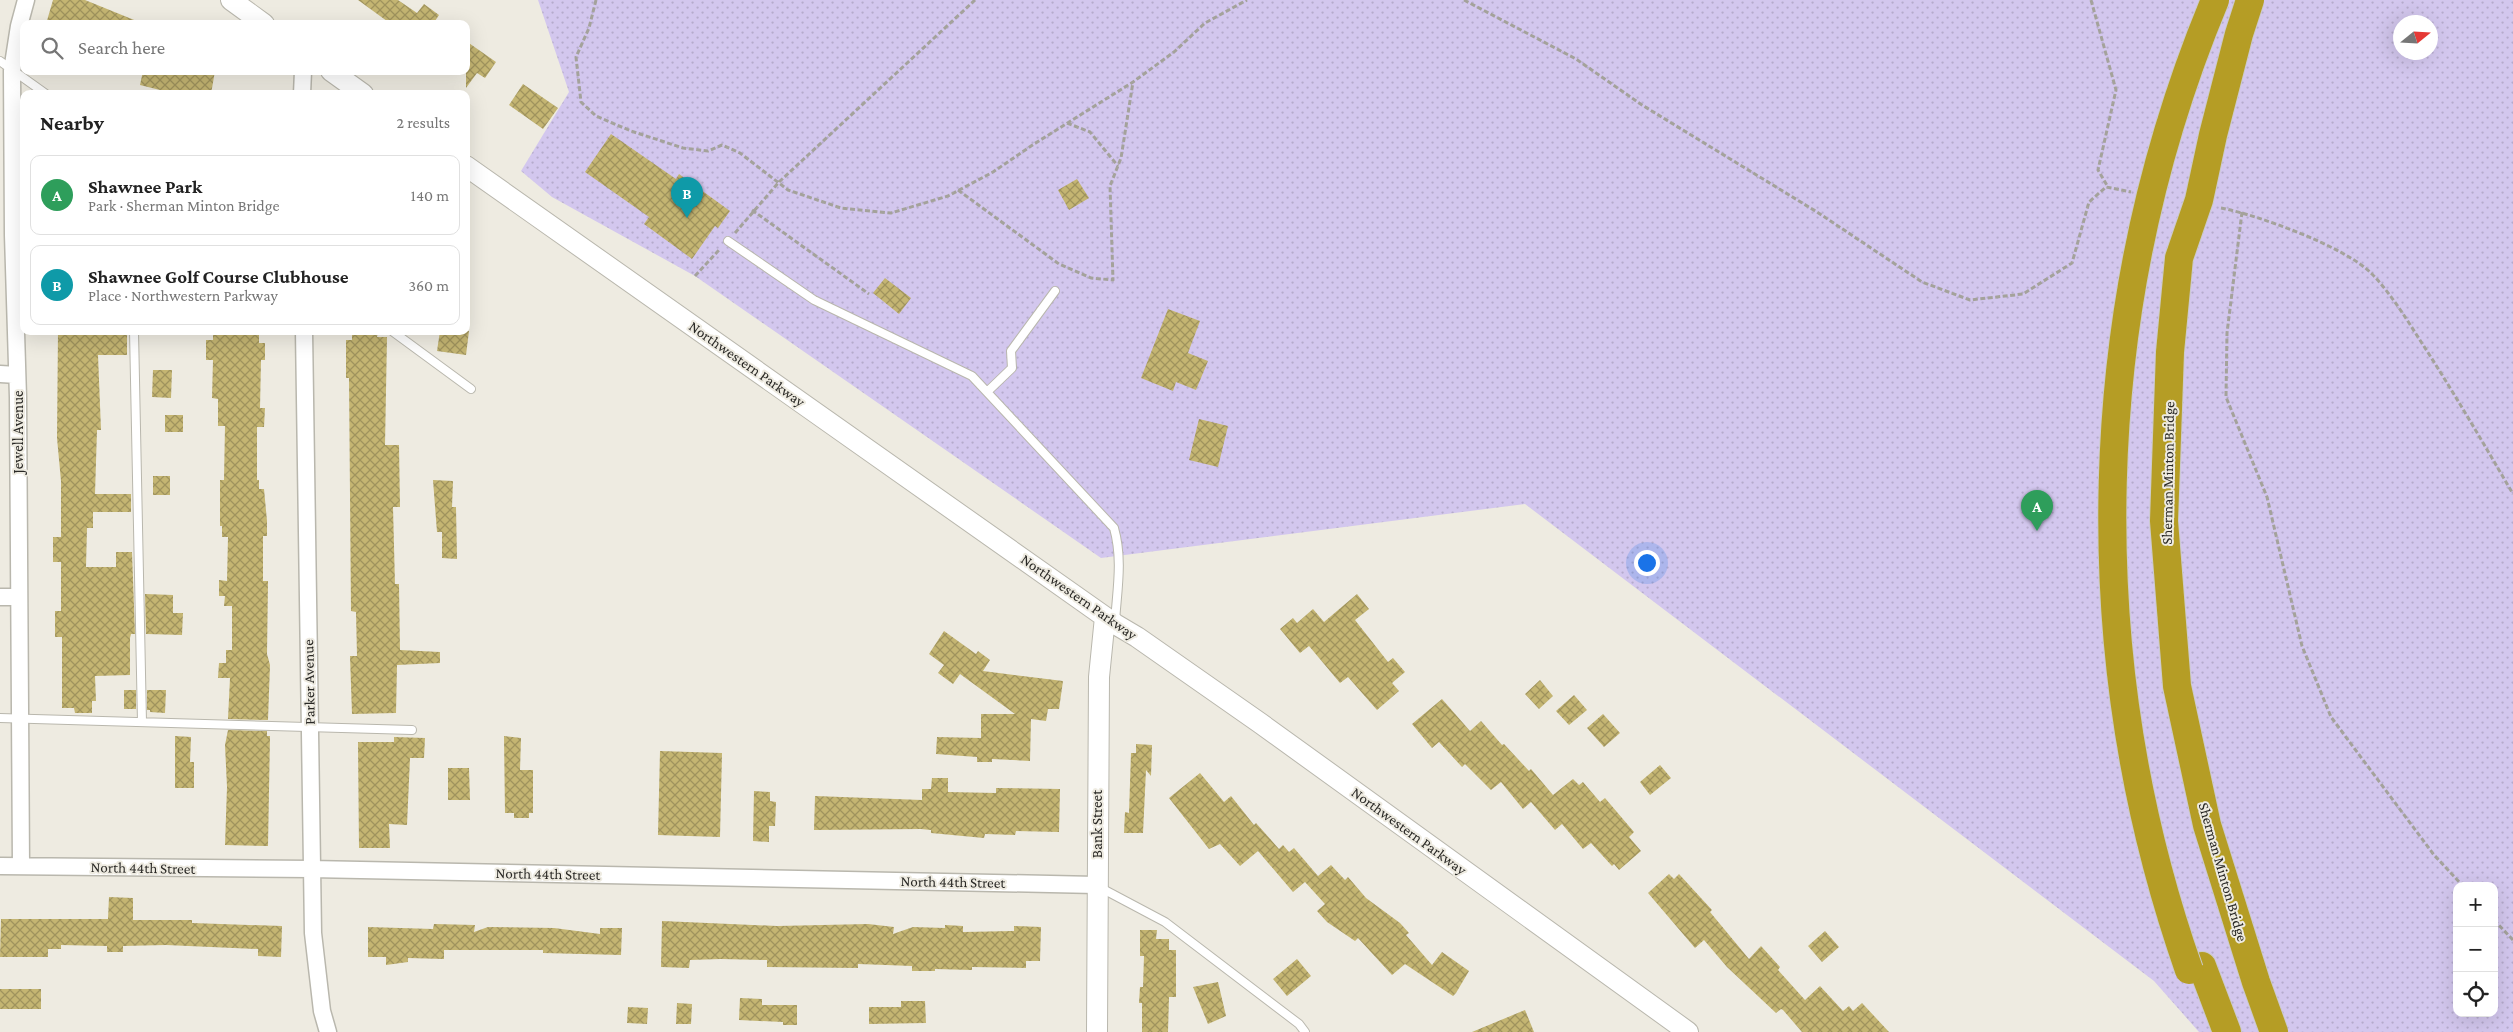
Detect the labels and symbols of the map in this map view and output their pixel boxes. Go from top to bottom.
north arrow [2393,15,2438,60]
pin: B [671,177,703,218]
street label: Northwestern Parkway [685,318,808,411]
street label: Jewell Avenue [10,390,27,476]
street label: Sherman Minton Bridge [2159,401,2178,545]
pin: A [2021,490,2053,531]
your location [1634,550,1660,576]
street label: Northwestern Parkway [1017,551,1140,644]
street label: Parker Avenue [300,639,318,725]
street label: Northwestern Parkway [1348,784,1469,879]
street label: Bank Street [1089,789,1105,858]
street label: Sherman Minton Bridge [2195,801,2251,944]
street label: North 44th Street [91,859,196,877]
street label: North 44th Street [496,865,601,883]
street label: North 44th Street [901,873,1006,891]

